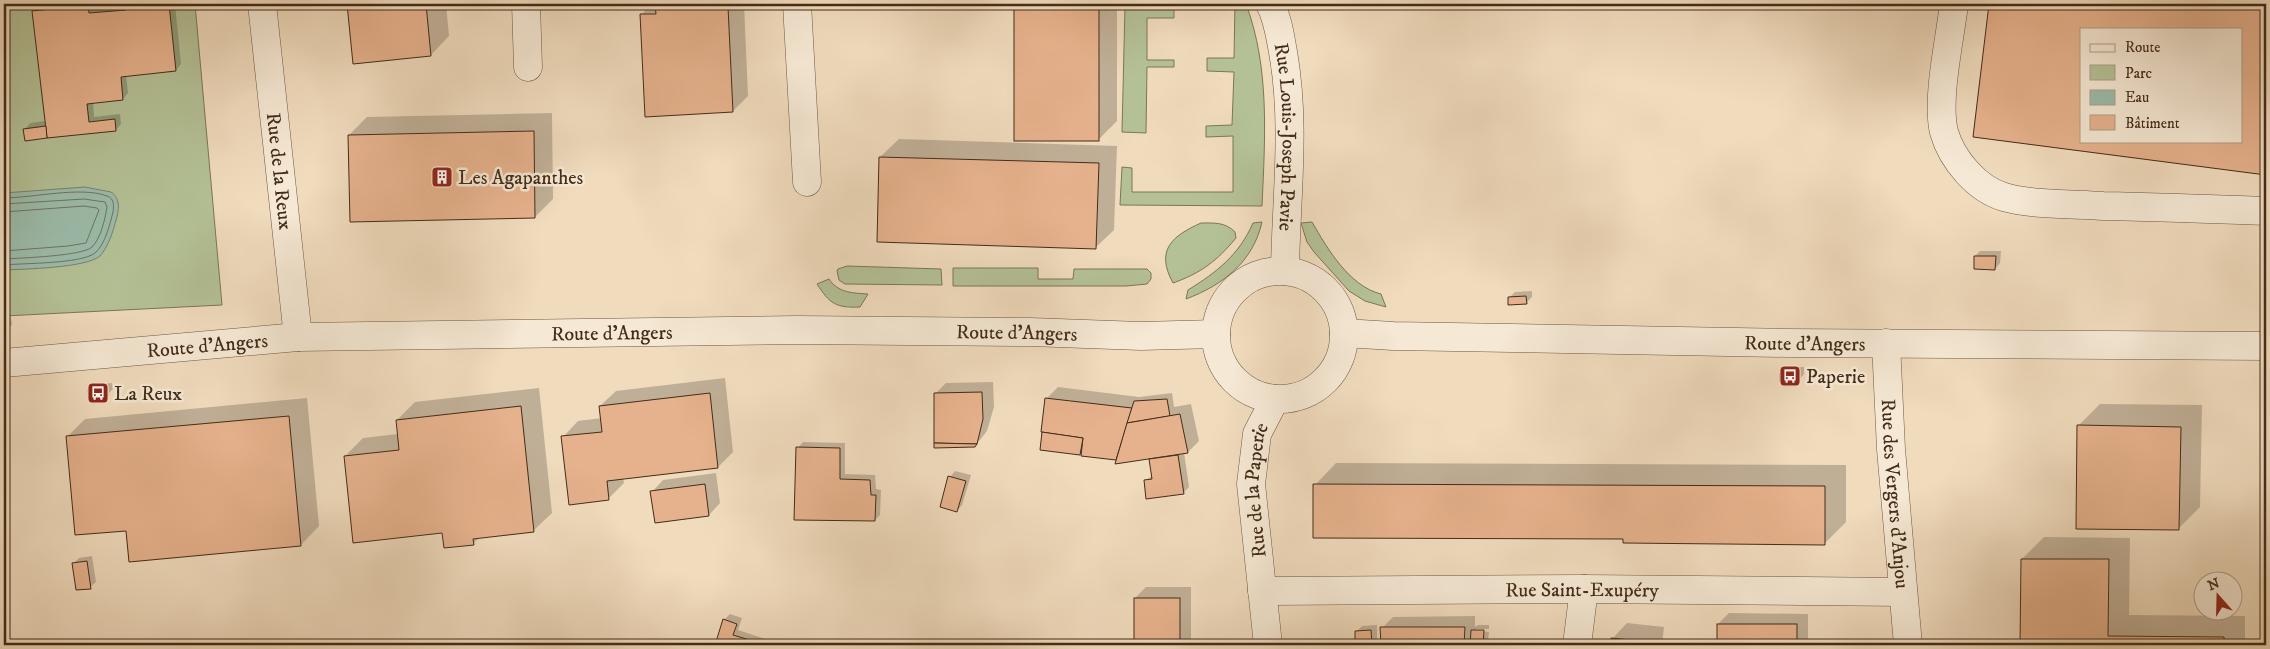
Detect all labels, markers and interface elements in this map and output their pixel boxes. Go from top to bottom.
legend [2080,28,2242,142]
text: Route [2125,38,2160,57]
street label: Rue Louis-Joseph Pavie [1268,41,1301,232]
text: Parc [2125,64,2153,83]
text: Eau [2125,88,2149,107]
street label: Rue de la Reux [260,111,297,231]
text: Bâtiment [2125,114,2180,133]
building icon: Les Agapanthes [430,165,454,189]
place label: Les Agapanthes [458,166,584,191]
street label: Route d’Angers [956,320,1078,348]
street label: Route d’Angers [551,321,673,347]
street label: Route d’Angers [146,329,269,364]
street label: Route d’Angers [1744,331,1866,357]
bus stop icon: Paperie [1778,364,1802,388]
place label: Paperie [1806,365,1865,390]
bus stop icon: La Reux [86,381,110,405]
place label: La Reux [114,382,182,407]
street label: Rue des Vergers d’Anjou [1875,398,1914,590]
street label: Rue de la Paperie [1240,418,1275,559]
north arrow [2192,572,2242,622]
text: N [2205,574,2223,595]
street label: Rue Saint-Exupéry [1505,578,1659,604]

